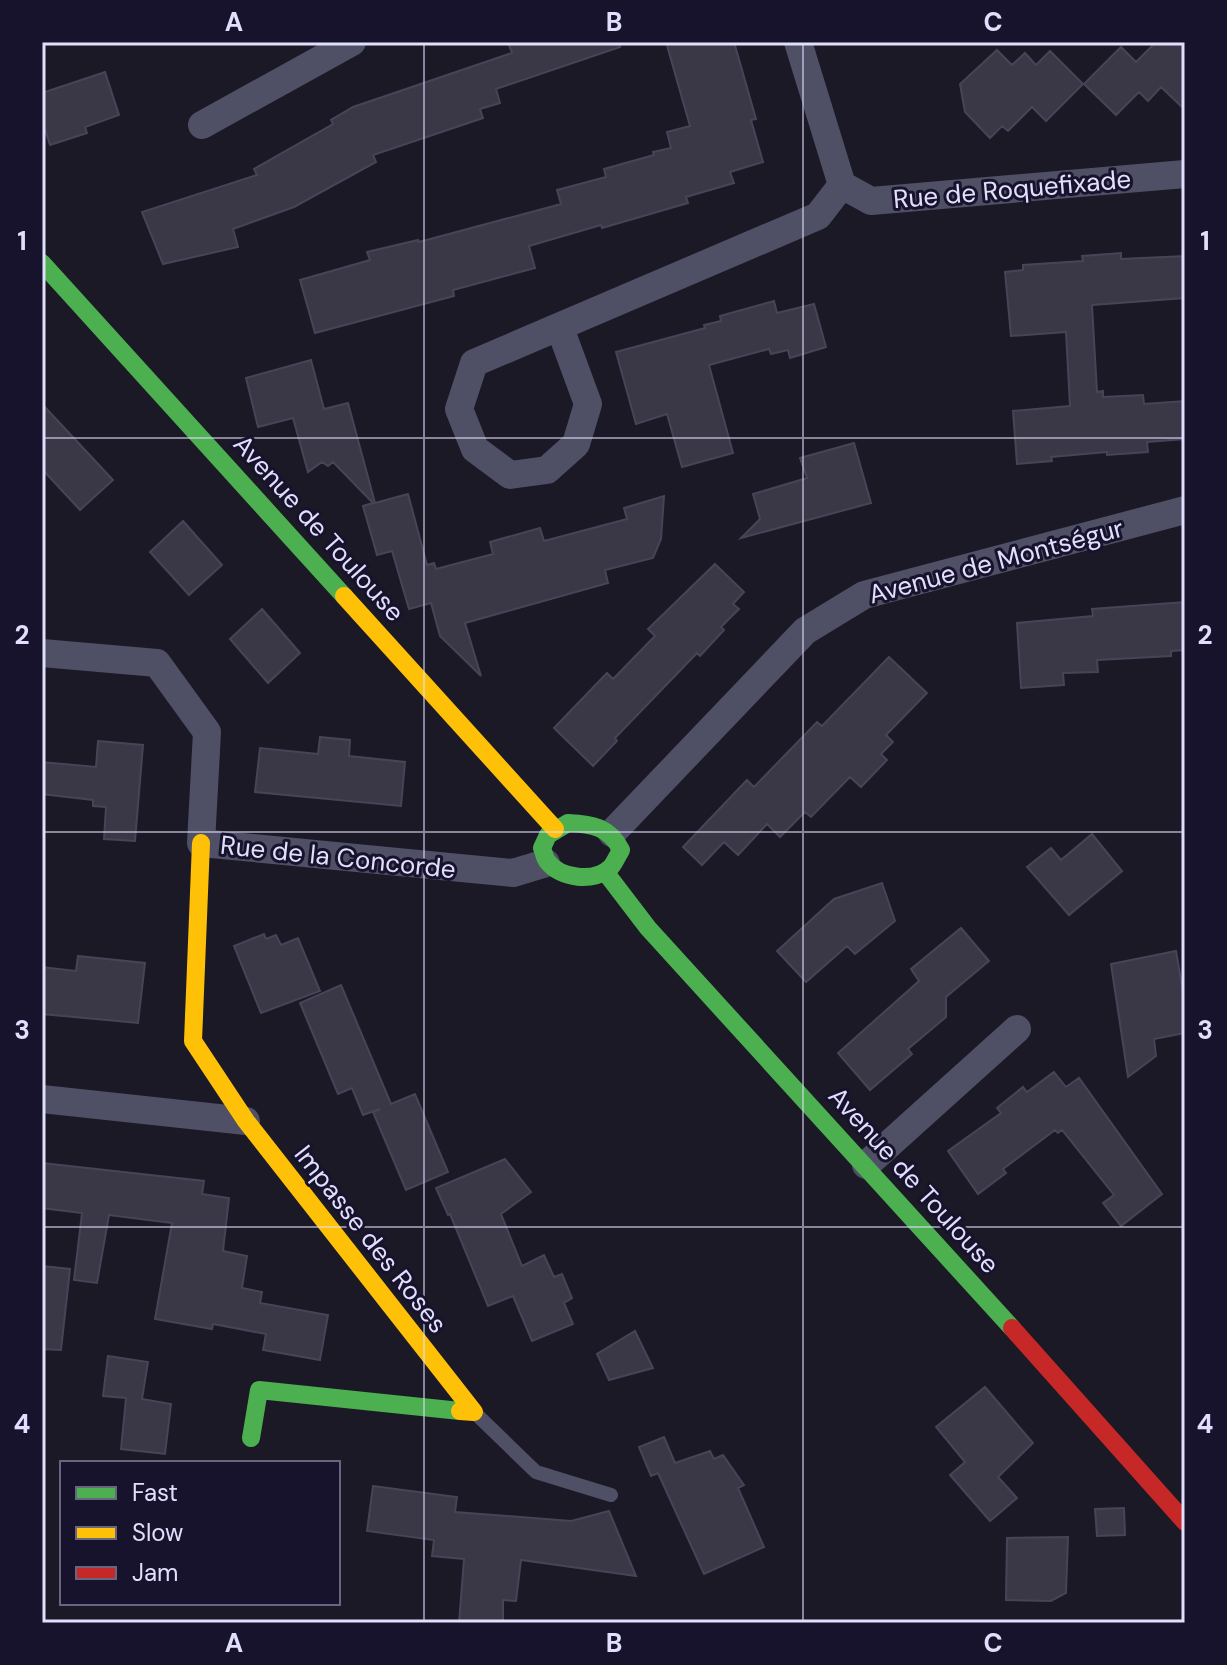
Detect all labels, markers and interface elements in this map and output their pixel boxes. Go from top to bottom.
text: A [225,5,243,39]
text: B [606,5,622,39]
text: C [983,5,1003,39]
street label: Rue de Roquefixade [892,162,1132,216]
text: 1 [17,224,27,258]
text: 1 [1200,224,1210,258]
street label: Avenue de Toulouse [226,428,412,628]
street label: Avenue de Montségur [865,511,1127,611]
text: 2 [14,618,30,652]
text: 2 [1197,618,1213,652]
street label: Rue de la Concorde [219,828,457,886]
text: 3 [14,1013,30,1047]
text: 3 [1197,1013,1213,1047]
street label: Avenue de Toulouse [821,1080,1007,1280]
street label: Impasse des Roses [287,1138,455,1340]
text: 4 [14,1407,30,1441]
text: 4 [1197,1407,1213,1441]
legend [60,1461,340,1605]
text: Fast [132,1477,178,1508]
text: Slow [132,1517,183,1548]
text: Jam [132,1557,178,1588]
text: A [225,1626,243,1660]
text: B [606,1626,622,1660]
text: C [983,1626,1003,1660]

